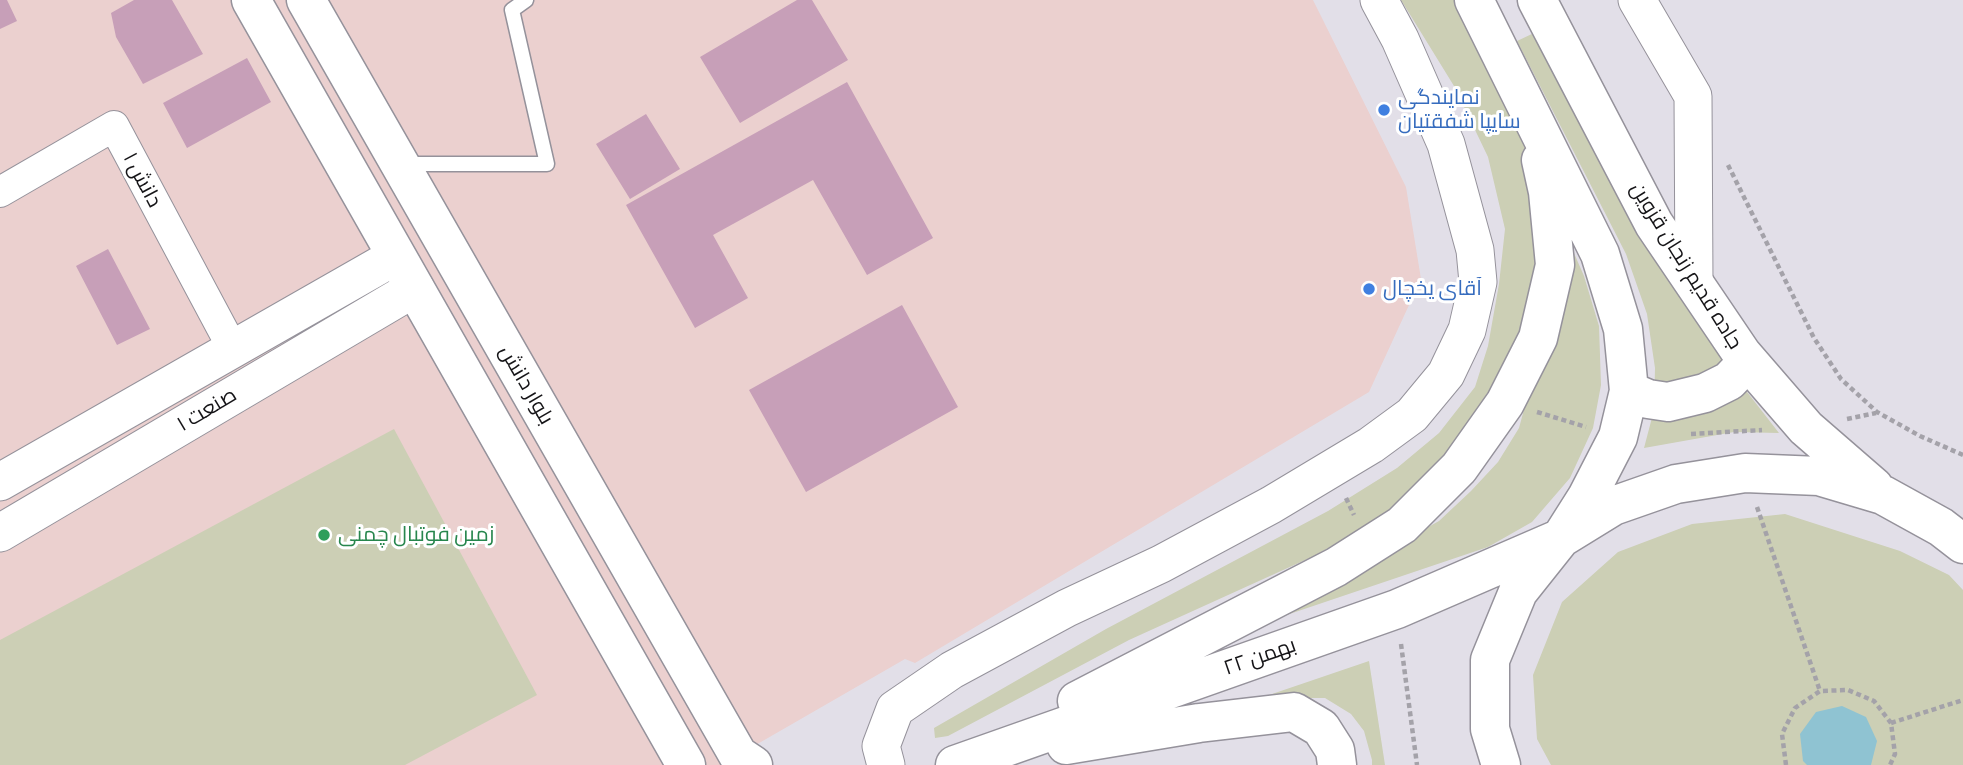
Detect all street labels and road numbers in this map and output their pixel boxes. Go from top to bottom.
street label: دانش ۱ [117,148,167,212]
street label: جاده قدیم زنجان قزوین [1624,178,1748,354]
street label: بلوار دانش [493,341,559,429]
street label: صنعت ۱ [173,383,241,437]
street label: ۲۲ بهمن [1220,633,1300,681]

